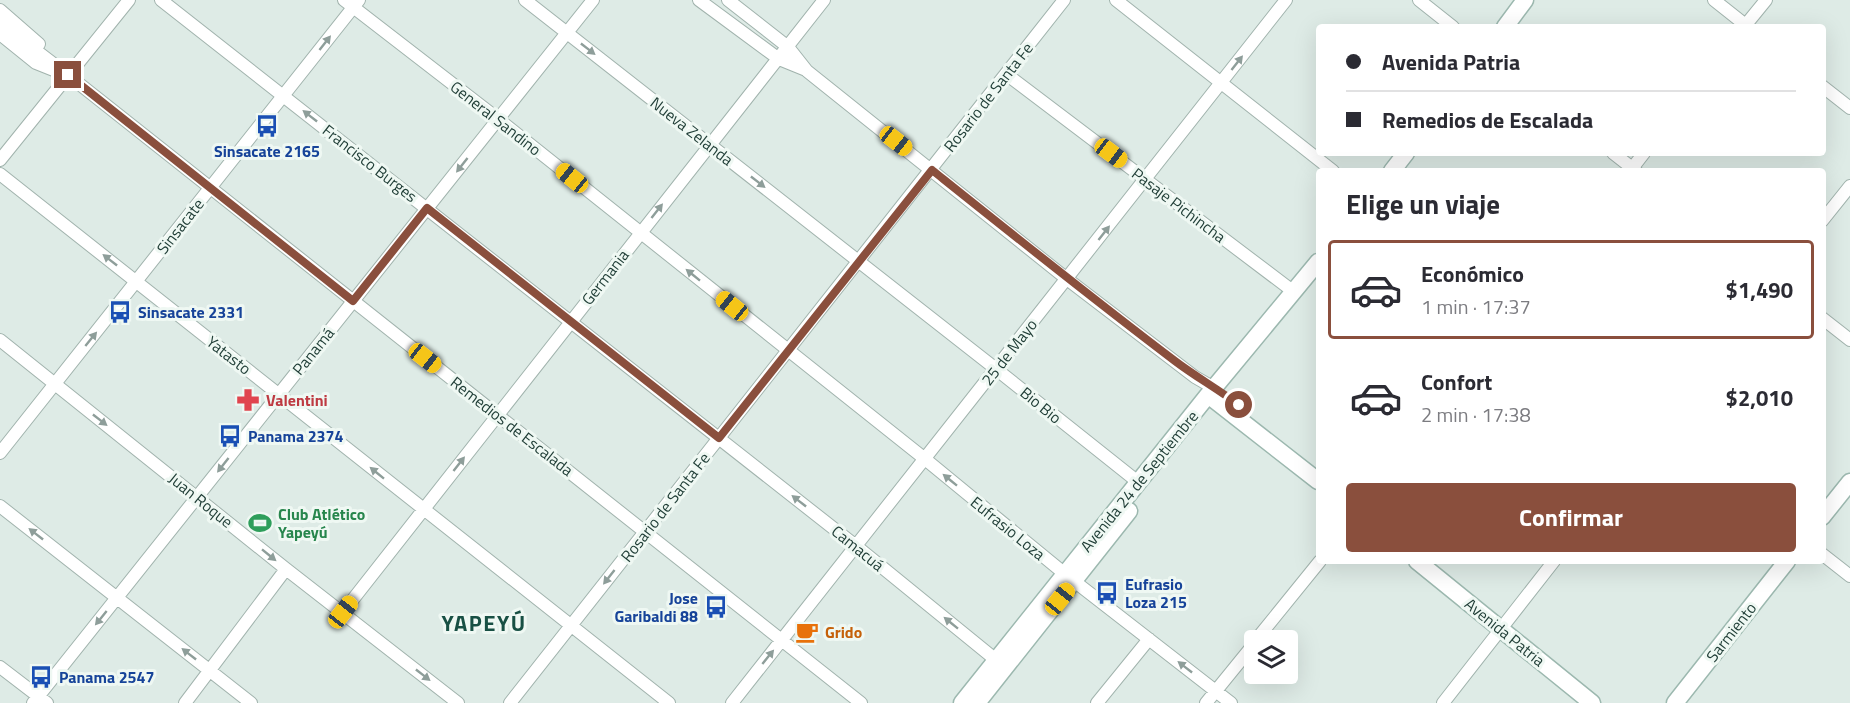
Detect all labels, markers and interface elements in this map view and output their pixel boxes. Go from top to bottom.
one-way arrow [318,35,331,51]
street label: Rosario de Santa Fe [938,37,1038,157]
one-way arrow [580,43,596,56]
text: Avenida Patria [1382,45,1520,79]
one-way arrow [1231,56,1243,71]
route end [54,61,81,88]
street label: General Sandino [445,75,547,161]
street label: Nueva Zelanda [645,91,739,171]
text: Remedios de Escalada [1382,103,1593,137]
one-way arrow [302,109,318,122]
bus stop icon: Sinsacate 2165 [254,113,280,139]
street label: Francisco Burges [317,118,423,208]
car [876,123,916,159]
car [1091,135,1131,171]
place label: Sinsacate 2165 [214,139,320,163]
one-way arrow [455,157,468,173]
car [552,160,592,196]
street label: Pasaje Pichincha [1127,162,1231,248]
one-way arrow [750,176,766,189]
text: Elige un viaje [1346,183,1500,224]
street label: Sinsacate [151,193,209,259]
one-way arrow [650,203,662,218]
one-way arrow [1097,225,1110,241]
street label: Germania [576,244,634,310]
one-way arrow [102,255,117,267]
text: Económico [1421,257,1524,291]
icon: car [1349,263,1403,317]
one-way arrow [685,268,701,281]
text: $1,490 [1726,273,1793,307]
car [712,288,752,324]
text: 1 min · 17:37 [1421,291,1531,322]
bus stop icon: Sinsacate 2331 [107,299,133,325]
place label: Sinsacate 2331 [138,300,244,324]
street label: 25 de Mayo [975,314,1043,390]
street label: Panamá [286,322,340,380]
street label: Yatasto [202,330,256,380]
one-way arrow [84,331,97,346]
car [405,340,445,376]
text: Confort [1421,365,1492,399]
street label: Remedios de Escalada [445,370,579,482]
icon: car [1349,371,1403,425]
street label: Bio Bio [1015,381,1067,429]
text: $2,010 [1726,381,1793,415]
pharmacy icon: Valentini [235,387,261,413]
place label: Valentini [266,388,328,412]
route start [1225,391,1252,418]
text: 2 min · 17:38 [1421,399,1531,430]
street label: Avenida 24 de Septiembre [1074,405,1204,557]
one-way arrow [92,414,108,427]
bus stop icon: Panama 2374 [217,423,243,449]
place label: Panama 2374 [248,424,344,448]
street label: Rosario de Santa Fe [615,447,715,567]
one-way arrow [453,456,465,471]
one-way arrow [216,457,229,473]
street label: Juan Roque [164,467,238,533]
one-way arrow [370,468,385,480]
one-way arrow [942,474,958,487]
button: Confirmar [1346,483,1796,552]
street label: Eufrasio Loza [965,490,1051,566]
one-way arrow [791,496,806,508]
place label: Club Atlético Yapeyú [278,502,365,544]
sports icon: Club Atlético Yapeyú [247,510,273,536]
street label: Camacuá [827,519,889,577]
one-way arrow [28,528,43,540]
one-way arrow [261,548,276,561]
one-way arrow [603,569,616,585]
place label: Eufrasio Loza 215 [1125,572,1187,614]
car [1042,579,1078,619]
bus stop icon: Eufrasio Loza 215 [1094,580,1120,606]
place label: Jose Garibaldi 88 [614,586,698,628]
car [325,592,361,632]
street label: Avenida Patria [1460,592,1550,672]
bus stop icon: Jose Garibaldi 88 [703,594,729,620]
street label: Sarmiento [1700,597,1762,667]
district label: YAPEYÚ [441,606,527,640]
one-way arrow [95,610,108,626]
one-way arrow [944,617,959,630]
cafe icon: Grido [794,619,820,645]
place label: Grido [825,620,862,644]
map controls [1244,630,1298,684]
button: layers [1244,630,1298,684]
one-way arrow [181,647,197,660]
one-way arrow [762,649,775,665]
one-way arrow [1177,660,1193,673]
bus stop icon: Panama 2547 [28,664,54,690]
place label: Panama 2547 [59,665,155,689]
one-way arrow [415,668,431,681]

